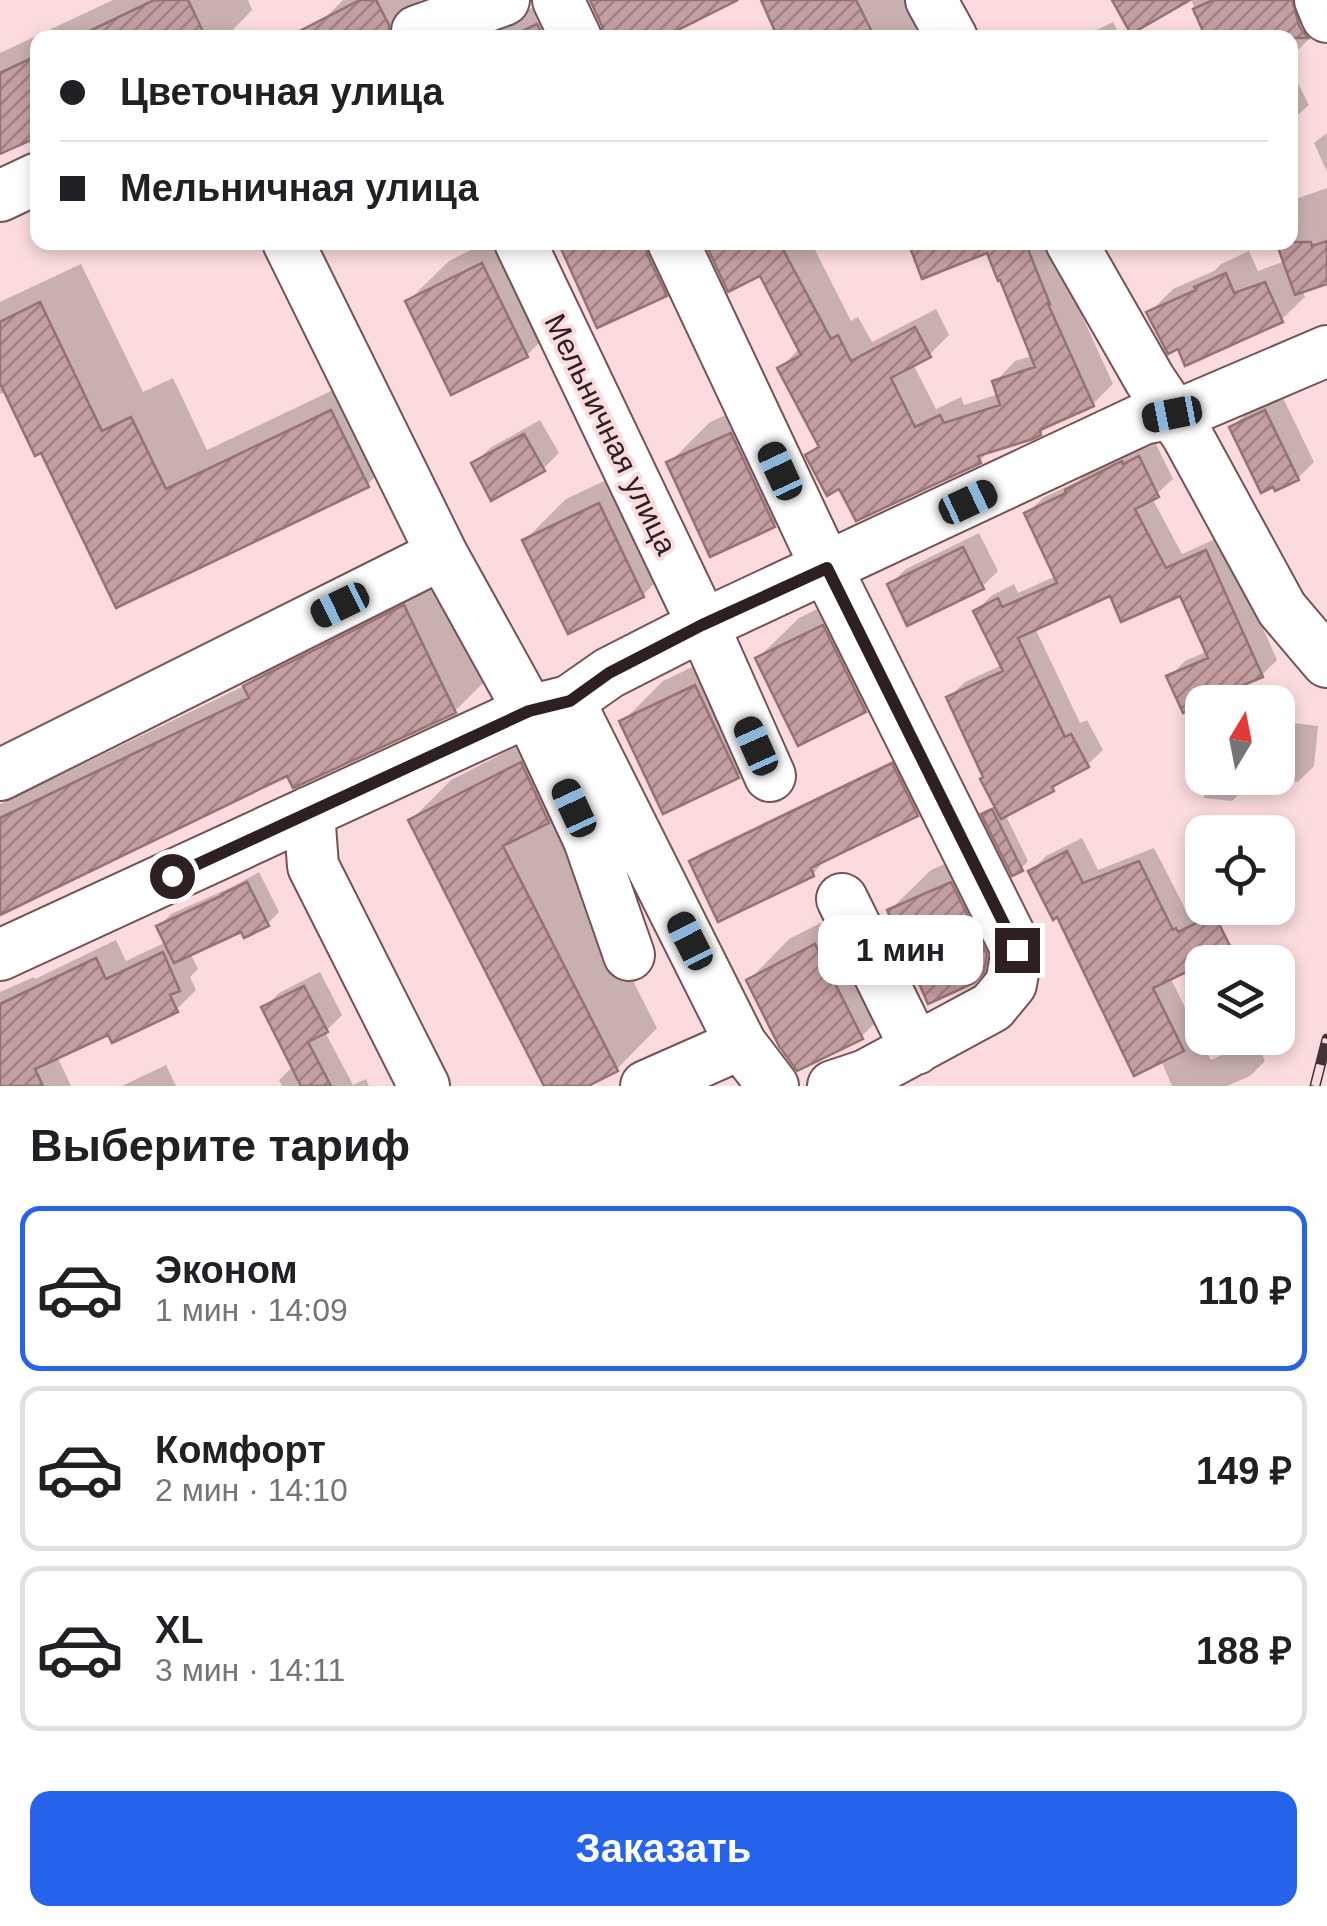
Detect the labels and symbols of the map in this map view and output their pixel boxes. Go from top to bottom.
street label: Мельничная улица [538,308,684,560]
car [1140,394,1204,434]
car [754,437,806,505]
car [934,476,1002,528]
car [306,578,374,632]
north arrow [1185,685,1295,795]
car [730,712,782,780]
car [548,774,600,842]
route start [150,854,195,899]
car [663,907,717,975]
callout: 1 мин [817,915,982,985]
route end [995,928,1040,973]

